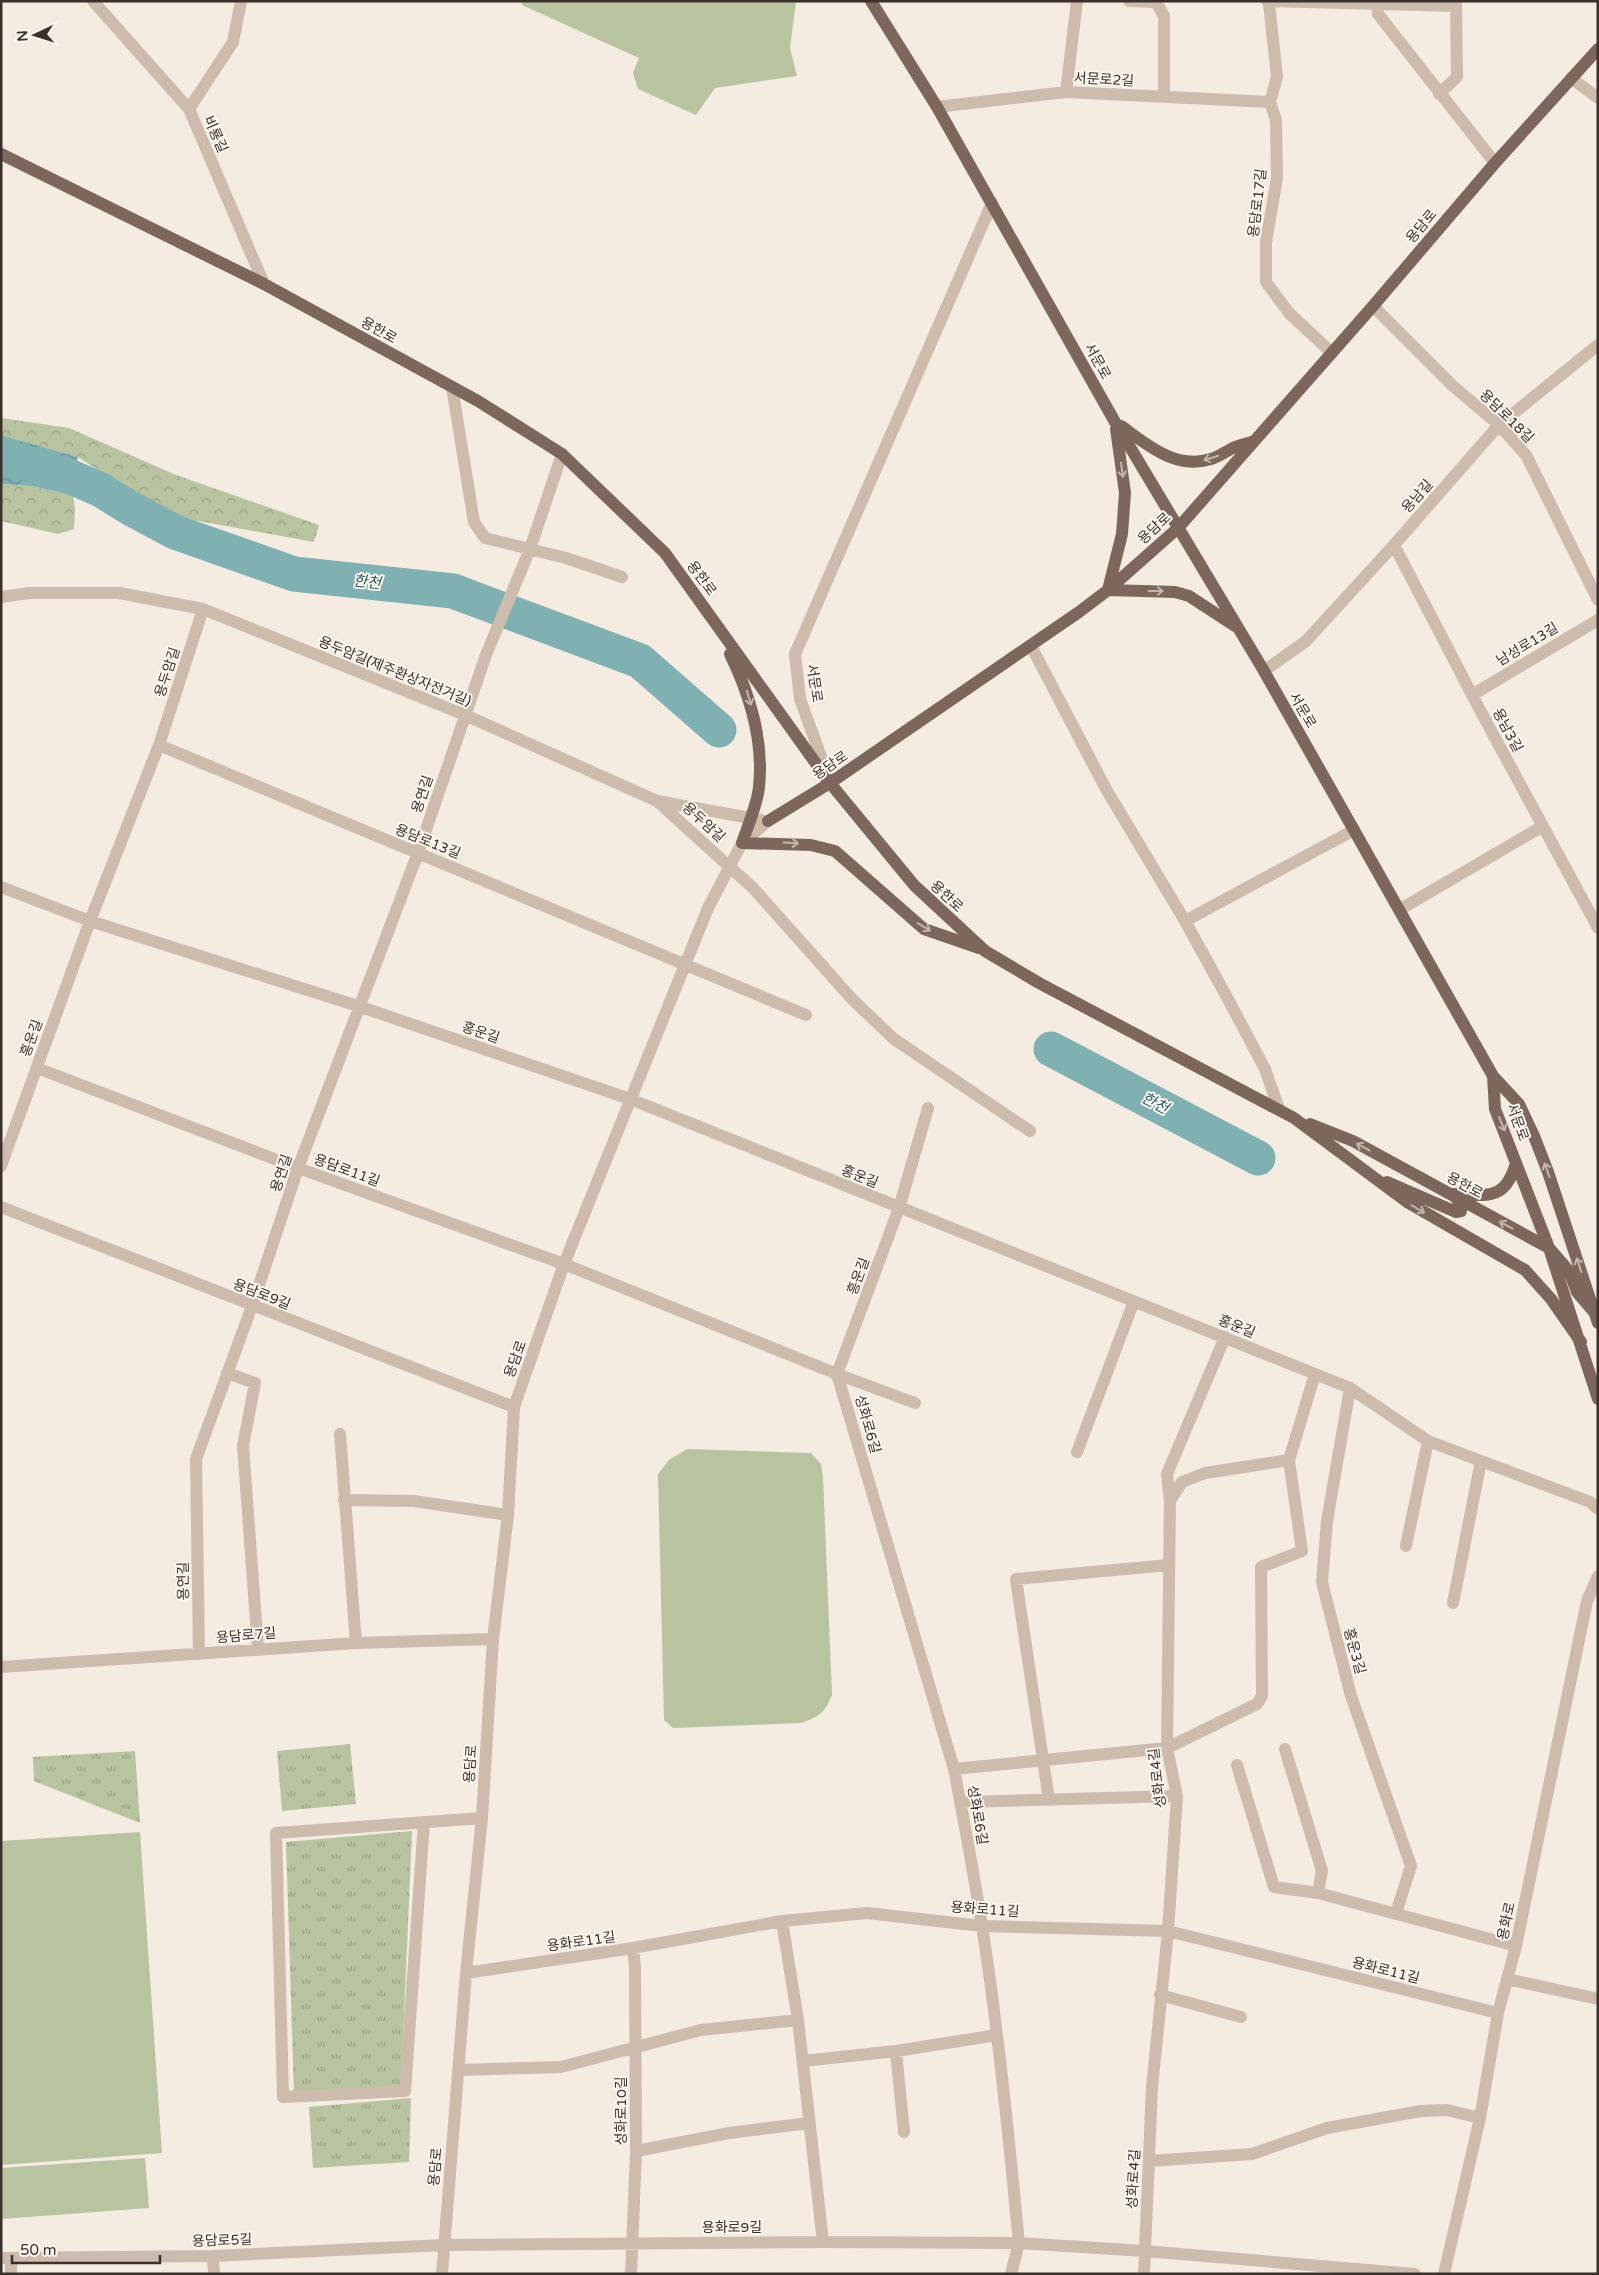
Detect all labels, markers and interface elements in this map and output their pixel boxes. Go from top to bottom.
north arrow [10,10,60,60]
text: N [14,30,31,42]
street label: 서문로2길 [1073,69,1135,90]
street label: 비룡길 [200,113,231,155]
street label: 용담로17길 [1245,168,1270,238]
street label: 용담로 [1402,206,1440,247]
street label: 용한로 [358,314,400,347]
street label: 서문로 [1081,340,1114,382]
street label: 용담로18길 [1476,386,1537,446]
one-way arrow [1204,454,1219,463]
one-way arrow [1117,462,1127,478]
street label: 용남길 [1398,476,1436,516]
street label: 용담로 [1134,509,1174,548]
street label: 용한로 [683,558,720,599]
water label: 한천 [352,572,384,593]
one-way arrow [1148,586,1164,596]
street label: 남성로13길 [1493,619,1561,670]
street label: 용두암길(제주환상자전거길) [316,633,474,710]
street label: 용두암길 [151,645,184,699]
street label: 서문로 [803,663,826,704]
street label: 서문로 [1286,689,1320,731]
one-way arrow [744,690,754,706]
street label: 용남3길 [1489,705,1526,755]
street label: 용담로 [810,747,851,783]
street label: 용연길 [408,773,437,815]
street label: 용두암길 [679,799,729,846]
street label: 용담로13길 [393,821,463,862]
one-way arrow [783,839,799,848]
street label: 용한로 [927,877,967,916]
one-way arrow [917,922,931,933]
street label: 홍운길 [17,1017,46,1059]
street label: 홍운길 [460,1018,502,1047]
water label: 한천 [1139,1089,1173,1118]
street label: 서문로 [1503,1101,1532,1143]
one-way arrow [1497,1116,1507,1131]
one-way arrow [1356,1142,1371,1152]
street label: 용담로11길 [311,1151,382,1190]
street label: 용연길 [267,1152,296,1194]
street label: 홍운길 [839,1161,881,1192]
one-way arrow [1542,1163,1551,1178]
street label: 용한로 [1444,1169,1486,1202]
one-way arrow [1410,1204,1424,1214]
one-way arrow [1499,1220,1514,1229]
street label: 흥운길 [844,1255,873,1297]
one-way arrow [1574,1258,1583,1274]
street label: 용담로9길 [231,1276,293,1313]
street label: 홍운길 [1216,1311,1258,1342]
street label: 용담로 [501,1338,530,1380]
street label: 성화로6길 [851,1393,884,1455]
street label: 용연길 [175,1562,192,1600]
street label: 용담로7길 [215,1624,277,1647]
street label: 홍운3길 [1340,1626,1369,1676]
street label: 용담로 [461,1744,480,1784]
street label: 성화로4길 [1145,1747,1170,1809]
street label: 성화로6길 [964,1784,991,1846]
street label: 용화로11길 [950,1899,1020,1920]
street label: 용화로 [1494,1900,1519,1942]
street label: 용화로11길 [546,1928,616,1955]
street label: 용화로11길 [1350,1954,1421,1987]
street label: 성화로10길 [613,2076,630,2146]
street label: 용담로 [425,2147,446,2187]
street label: 성화로4길 [1123,2148,1144,2210]
street label: 용화로9길 [702,2219,762,2236]
street label: 용담로5길 [192,2231,252,2250]
scale bar [12,2232,160,2264]
text: 50 m [20,2241,57,2259]

